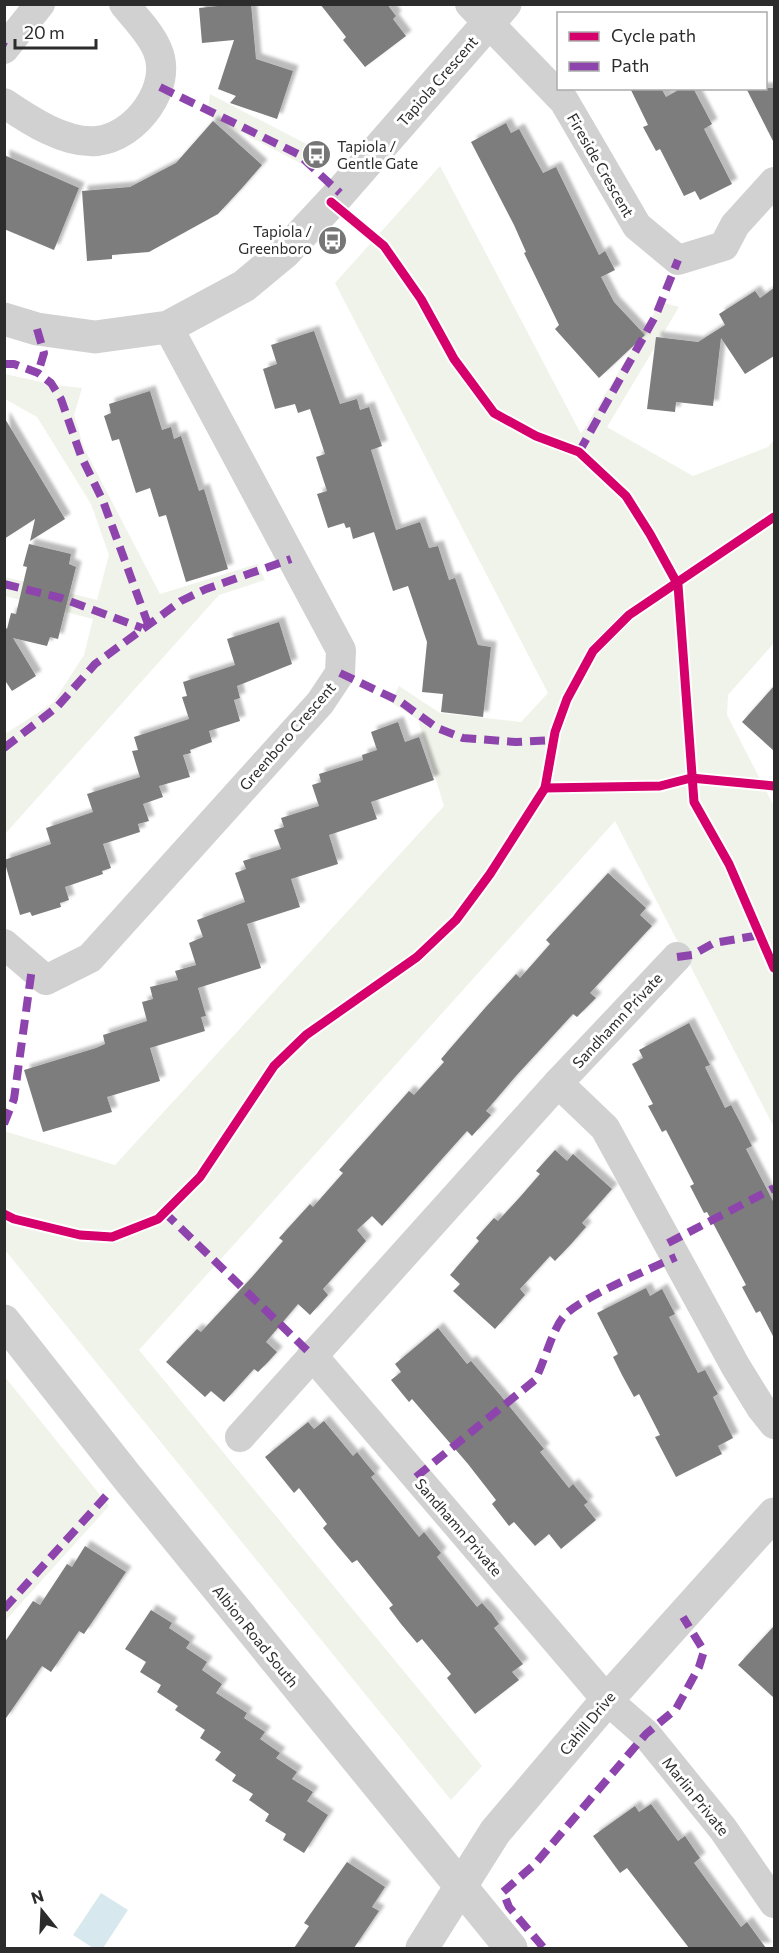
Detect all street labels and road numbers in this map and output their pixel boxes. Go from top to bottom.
street label: Tapiola Crescent [393,32,481,130]
street label: Fireside Crescent [564,110,638,220]
street label: Greenboro Crescent [235,678,339,794]
street label: Sandhamn Private [568,969,666,1071]
street label: Sandhamn Private [412,1474,506,1580]
street label: Albion Road South [209,1581,303,1691]
street label: Cahill Drive [555,1688,619,1758]
street label: Marlin Private [659,1753,733,1839]

